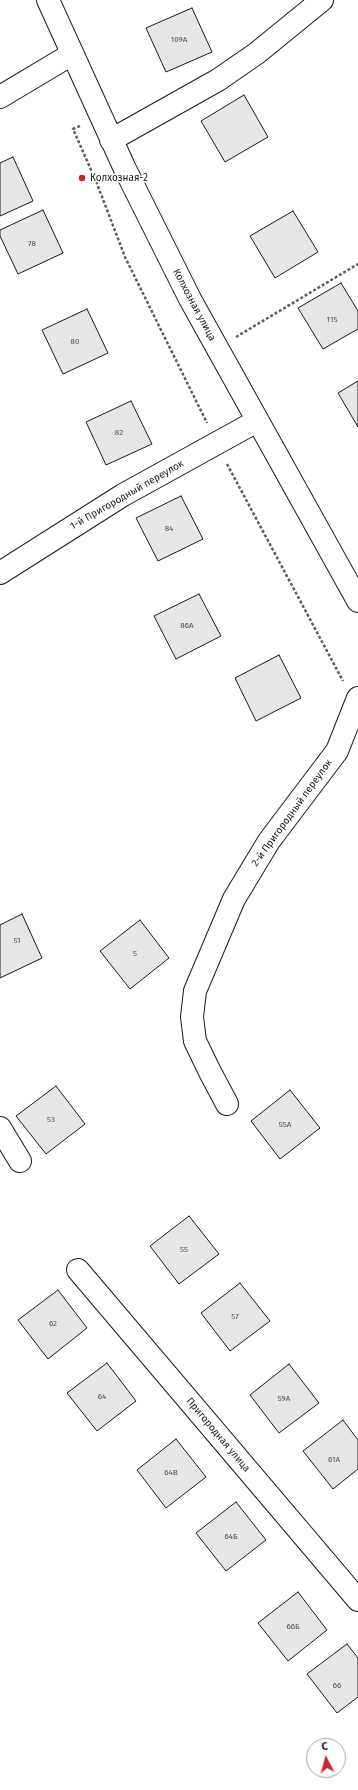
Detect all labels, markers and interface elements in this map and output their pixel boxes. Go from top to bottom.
house number: 109А [171,35,187,45]
place label: Колхозная-2 [90,172,148,184]
marker: Колхозная-2 [77,173,87,183]
house number: 78 [28,239,36,249]
street label: Колхозная улица [170,267,218,343]
house number: 115 [327,315,337,325]
house number: 80 [71,337,79,347]
house number: 82 [115,428,123,438]
street label: 1-й Пригородный переулок [68,458,186,532]
house number: 84 [165,524,173,534]
house number: 86А [180,621,194,631]
street label: 2-й Пригородный переулок [249,757,335,869]
house number: 51 [13,936,21,946]
house number: 5 [133,949,137,959]
house number: 53 [47,1115,55,1125]
house number: 55А [279,1120,291,1130]
house number: 55 [180,1245,188,1255]
house number: 57 [231,1312,239,1322]
house number: 62 [49,1319,57,1329]
house number: 64 [98,1392,106,1402]
house number: 59А [278,1394,290,1404]
street label: Пригородная улица [183,1395,253,1475]
house number: 61А [328,1455,340,1465]
house number: 64В [164,1468,178,1478]
house number: 64Б [224,1532,238,1542]
house number: 66Б [286,1622,300,1632]
house number: 66 [333,1681,341,1691]
north arrow [306,1738,346,1778]
text: С [321,1740,329,1753]

